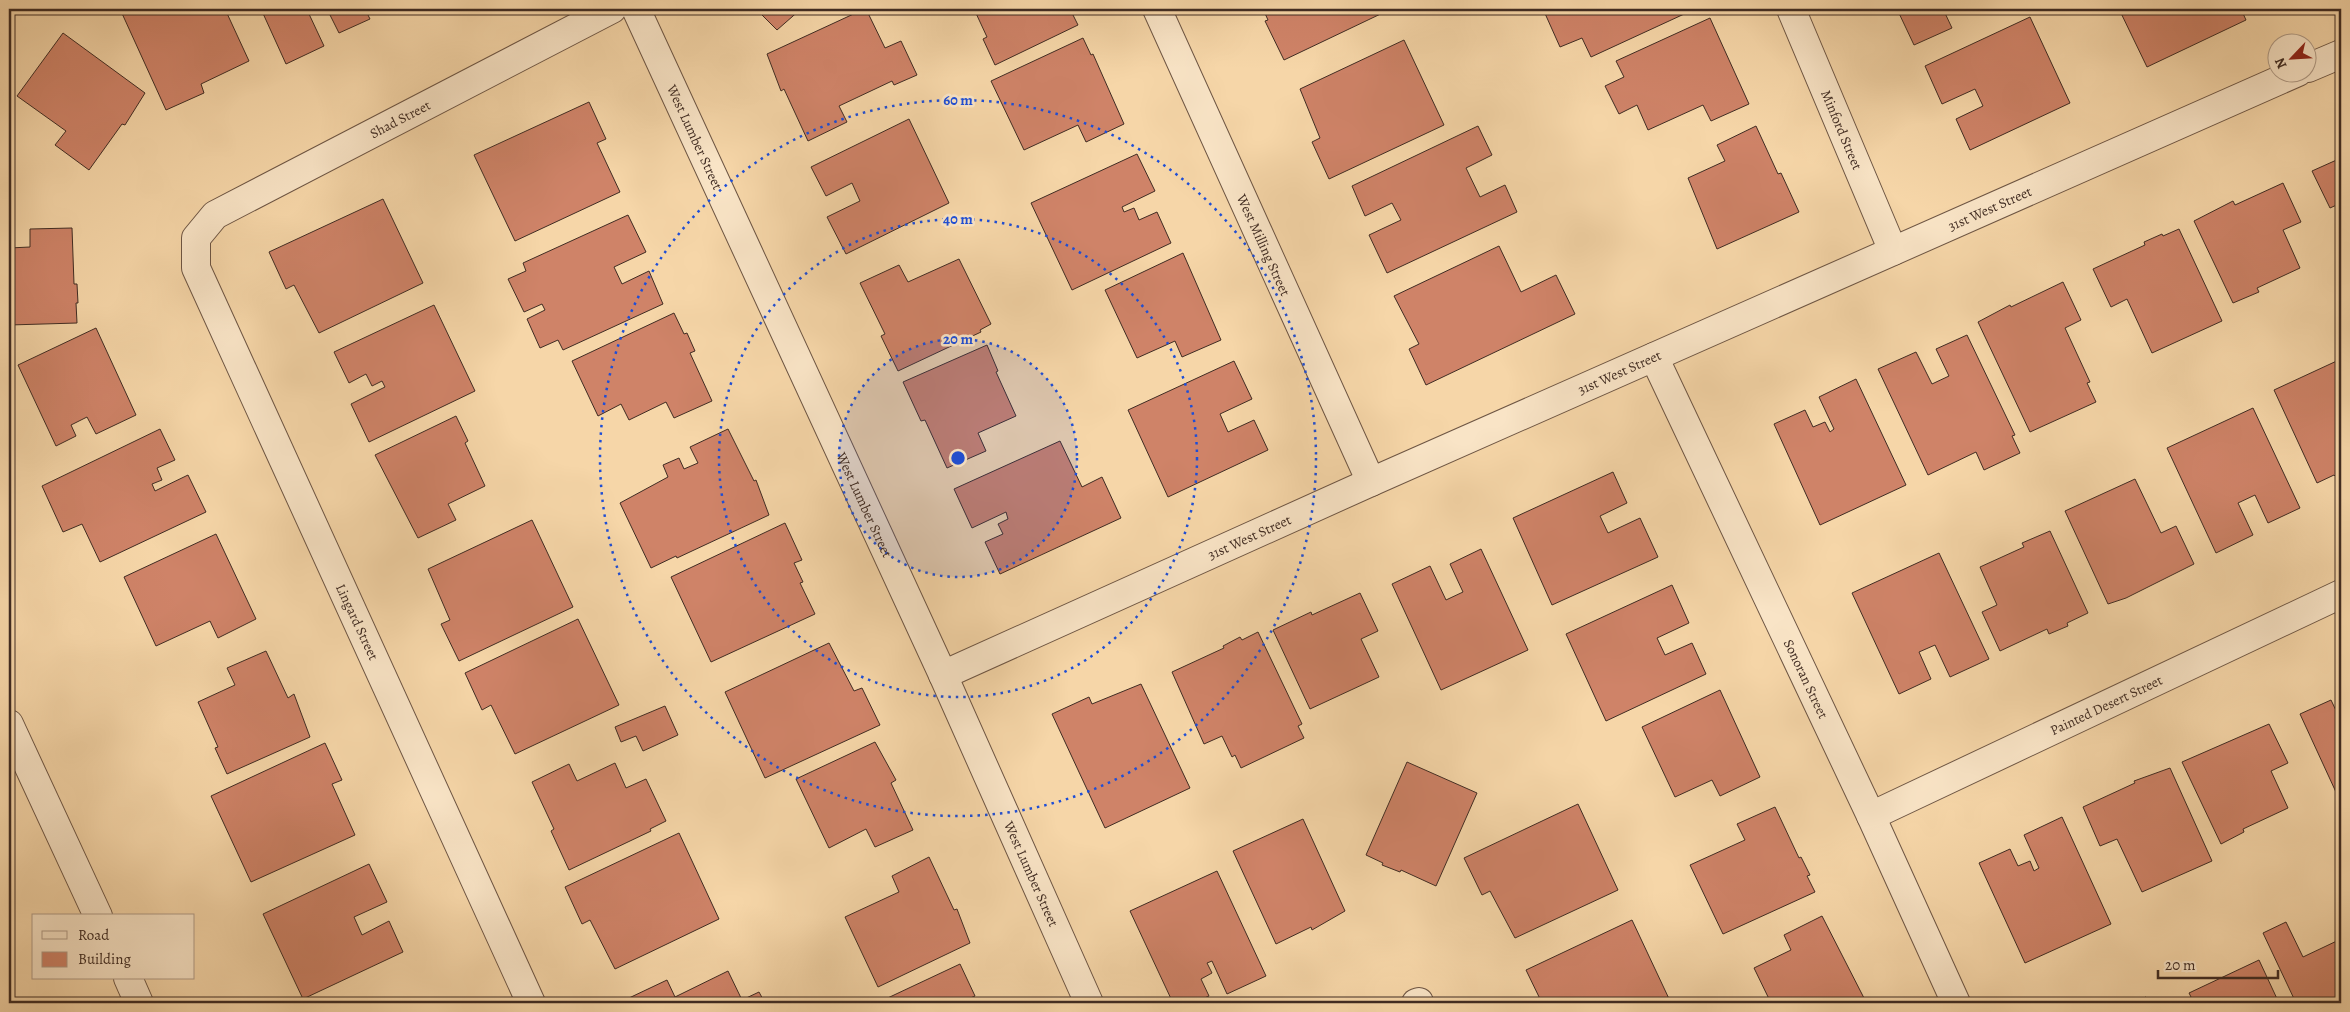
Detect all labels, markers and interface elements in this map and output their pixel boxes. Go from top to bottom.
north arrow [2268,32,2318,82]
text: N [2270,55,2291,72]
street label: West Lumber Street [662,81,728,193]
street label: Minford Street [1817,87,1867,173]
text: 60 m [943,90,973,110]
street label: Shad Street [366,95,434,143]
street label: 31st West Street [1945,181,2035,235]
street label: West Milling Street [1232,190,1295,299]
text: 40 m [943,209,973,229]
text: 20 m [943,329,973,349]
street label: 31st West Street [1575,345,1664,399]
street label: West Lumber Street [832,448,897,561]
centre of rings [949,449,967,467]
street label: 31st West Street [1205,510,1294,564]
street label: Lingard Street [331,581,383,664]
street label: Sonoran Street [1779,636,1833,722]
street label: Painted Desert Street [2047,670,2166,740]
street label: West Lumber Street [999,817,1063,930]
legend [32,914,195,980]
text: Road [78,925,110,945]
scale bar [2158,947,2278,979]
text: Building [78,949,131,969]
text: 20 m [2165,955,2196,975]

